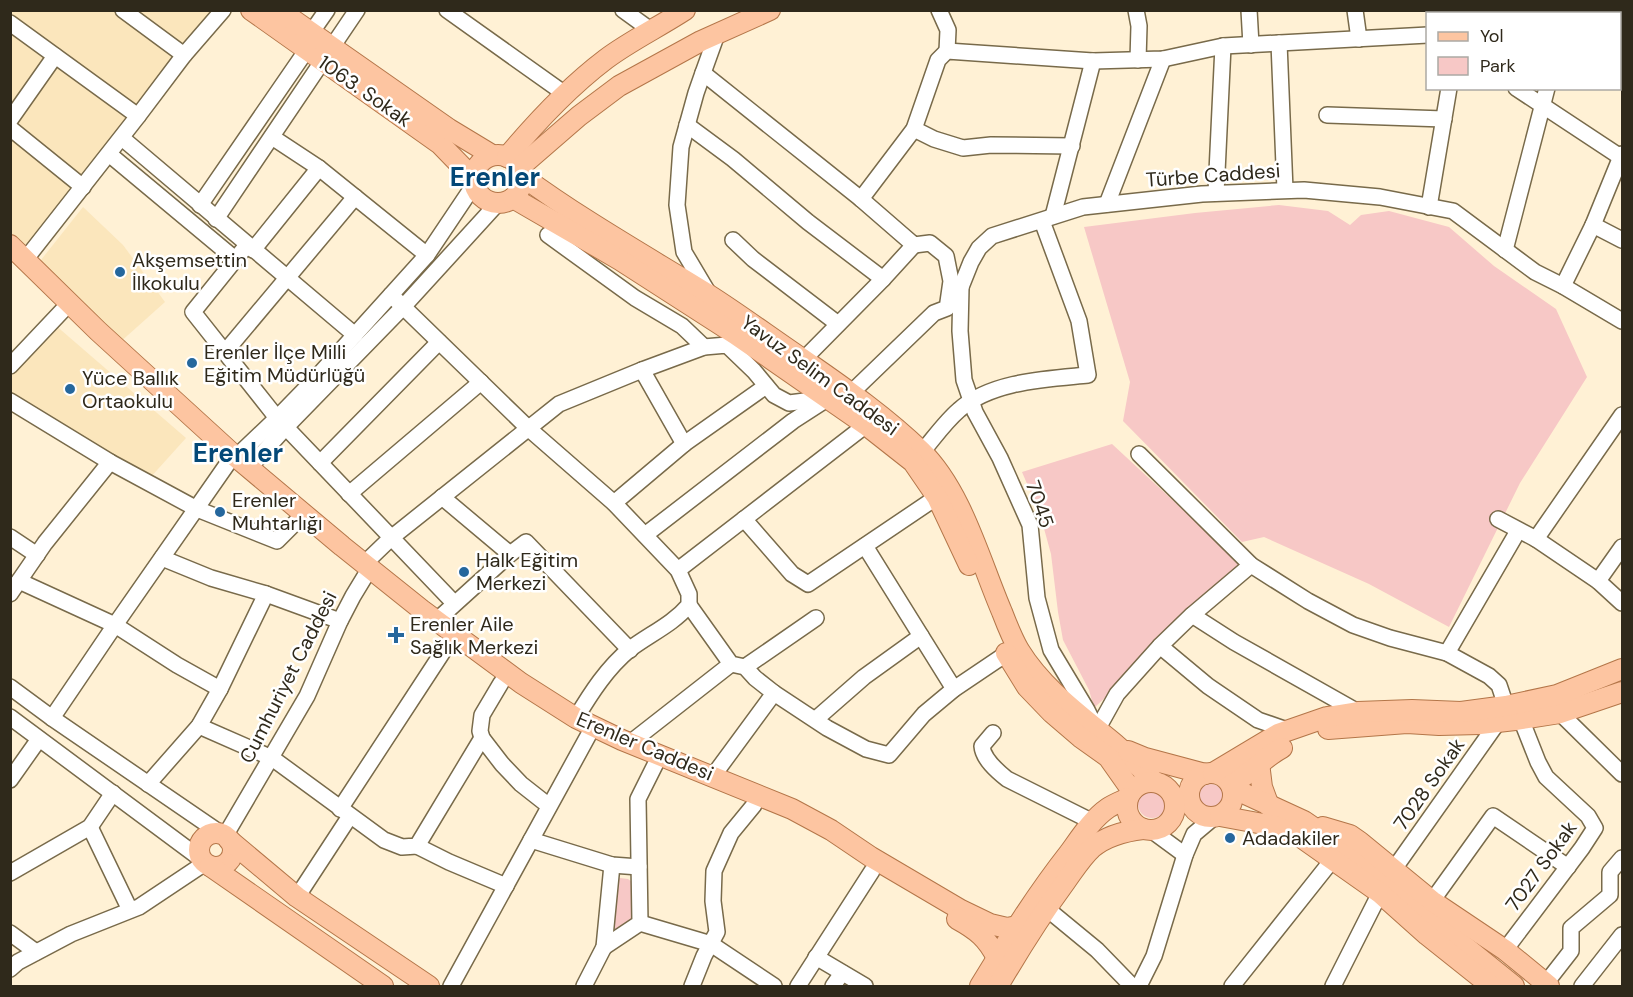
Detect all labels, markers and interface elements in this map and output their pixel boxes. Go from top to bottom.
legend [1426,12,1621,90]
text: Yol [1480,24,1504,48]
street label: 1063. Sokak [313,49,417,133]
text: Park [1480,54,1516,78]
street label: Türbe Caddesi [1145,157,1281,193]
district label: Erenler [450,160,541,194]
place label: Akşemsettin İlkokulu [132,247,247,296]
marker: Akşemsettin İlkokulu [113,265,127,279]
street label: Yavuz Selim Caddesi [736,309,904,441]
place label: Erenler İlçe Milli Eğitim Müdürlüğü [204,339,365,388]
marker: Erenler İlçe Milli Eğitim Müdürlüğü [185,356,199,370]
place label: Yüce Ballık Ortaokulu [82,365,179,414]
marker: Yüce Ballık Ortaokulu [63,382,77,396]
district label: Erenler [193,436,284,470]
street label: 7045 [1020,477,1060,531]
place label: Erenler Muhtarlığı [232,487,322,536]
marker: Erenler Muhtarlığı [213,505,227,519]
place label: Halk Eğitim Merkezi [476,547,578,596]
marker: Halk Eğitim Merkezi [457,565,471,579]
street label: Cumhuriyet Caddesi [233,587,343,767]
place label: Erenler Aile Sağlık Merkezi [410,611,538,660]
marker: Erenler Aile Sağlık Merkezi [387,626,405,644]
street label: Erenler Caddesi [573,705,717,787]
street label: 7028 Sokak [1388,733,1470,835]
street label: 7027 Sokak [1499,816,1583,916]
place label: Adadakiler [1242,825,1340,851]
marker: Adadakiler [1223,831,1237,845]

